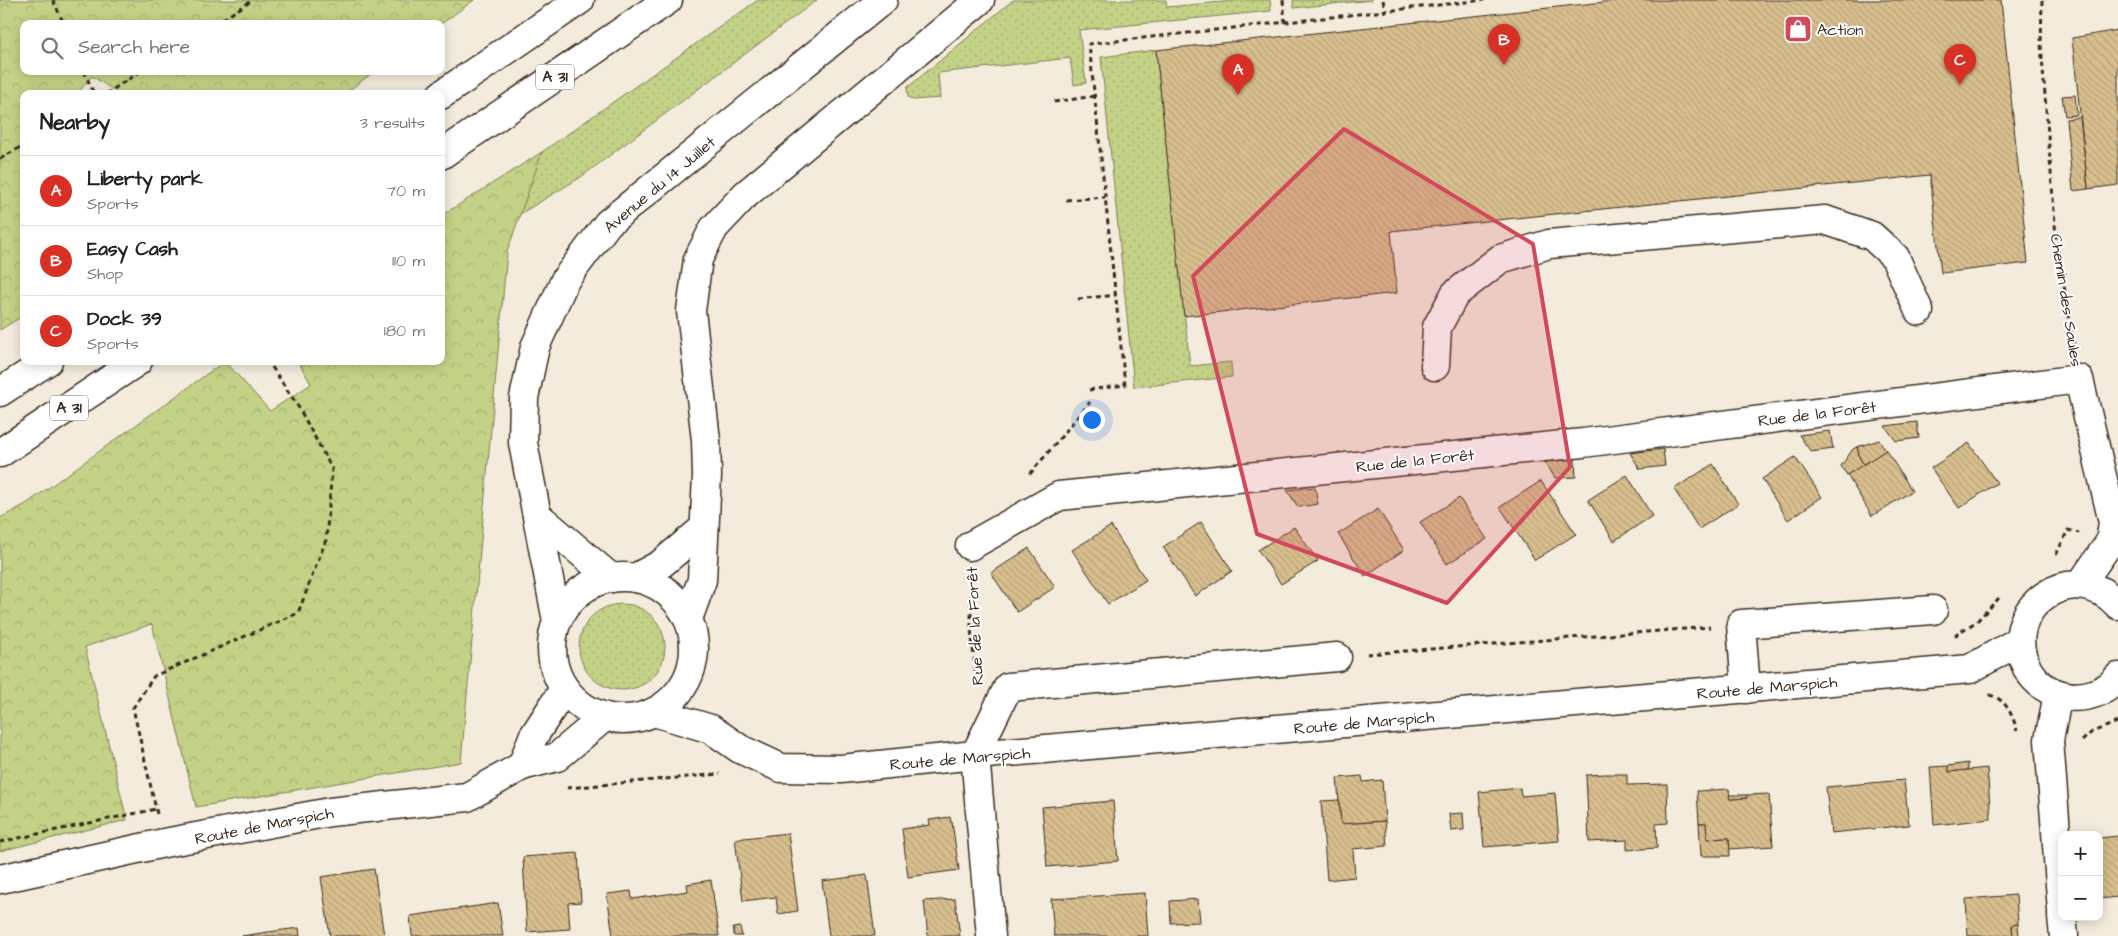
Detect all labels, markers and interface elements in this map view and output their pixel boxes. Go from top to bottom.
shop icon: Action [1783,14,1813,44]
place label: Action [1817,19,1863,41]
search box [20,20,445,75]
pin: B [1488,24,1520,65]
icon: search [38,34,66,62]
text: Search here [78,34,190,61]
pin: C [1944,44,1976,85]
pin: A [1222,54,1254,95]
road number: A 31 [536,64,574,90]
text: Nearby [40,108,110,137]
text: 3 results [360,112,425,134]
street label: Avenue du 14 Juillet [599,131,721,238]
text: Liberty park [87,166,203,193]
text: A [51,180,61,202]
text: 70 m [386,180,425,202]
text: Sports [87,193,139,215]
street label: Chemin des Saules [2045,232,2087,368]
text: Easy Cash [87,236,178,263]
text: B [50,250,62,272]
text: 110 m [392,250,425,272]
text: Shop [87,263,123,285]
text: Dock 39 [87,306,162,333]
text: C [50,320,62,342]
text: 180 m [384,320,425,342]
text: Sports [87,333,139,355]
road number: A 31 [50,396,88,420]
street label: Rue de la Forêt [1757,396,1878,432]
your location [1079,407,1105,433]
street label: Rue de la Forêt [1355,444,1476,478]
street label: Rue de la Forêt [961,565,989,686]
street label: Route de Marspich [1696,671,1838,705]
street label: Route de Marspich [1293,706,1435,740]
street label: Route de Marspich [889,742,1031,776]
street label: Route de Marspich [193,802,336,850]
map controls [2058,831,2103,921]
button: + [2058,831,2103,876]
button: − [2058,876,2103,921]

